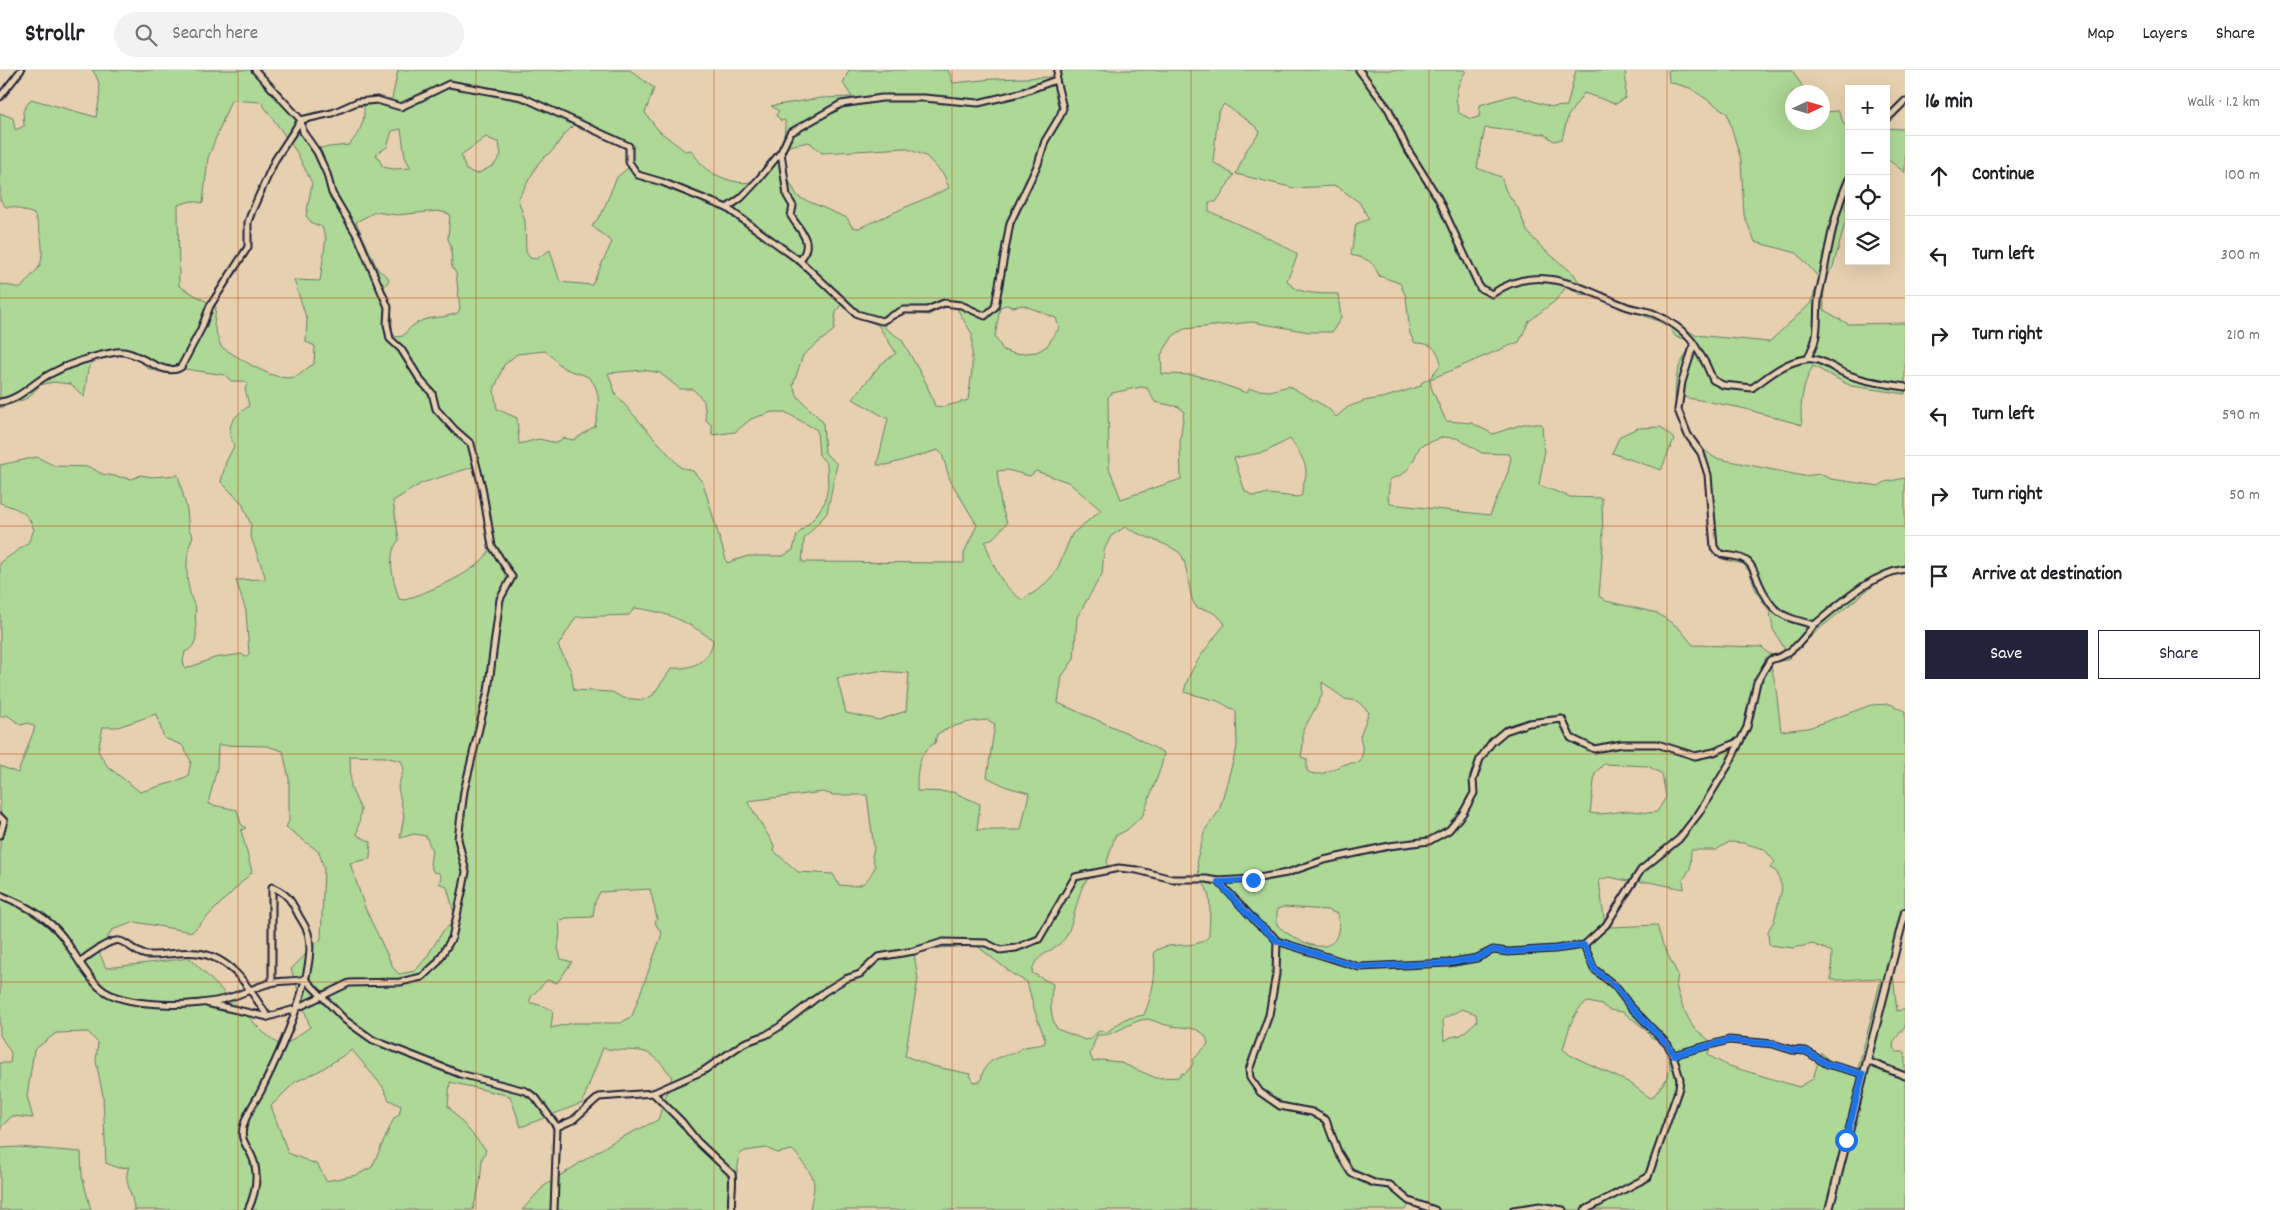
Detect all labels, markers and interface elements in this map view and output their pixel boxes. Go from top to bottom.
search box [114,12,464,57]
text: Strollr [25,18,84,52]
icon: search [132,21,160,49]
text: Search here [172,21,258,48]
text: Map [2087,22,2114,47]
text: Layers [2142,22,2188,47]
text: Share [2216,22,2255,47]
north arrow [1785,85,1830,130]
map controls [1845,85,1890,265]
button: + [1845,85,1890,130]
text: 16 min [1925,88,1973,118]
text: Walk · 1.2 km [2188,91,2260,114]
button: − [1845,130,1890,175]
icon: ahead [1925,162,1953,190]
text: Continue [1972,162,2034,189]
text: 100 m [2224,164,2260,187]
button: locate [1845,175,1890,220]
button: layers [1845,220,1890,265]
icon: left [1925,242,1953,270]
text: Turn left [1972,242,2035,269]
text: 300 m [2221,244,2260,267]
icon: right [1925,322,1953,350]
text: Turn right [1972,322,2043,349]
text: 210 m [2226,324,2260,347]
icon: left [1925,402,1953,430]
text: Turn left [1972,402,2035,429]
text: 590 m [2222,404,2260,427]
icon: right [1925,482,1953,510]
text: Turn right [1972,482,2043,509]
text: 50 m [2229,484,2260,507]
icon: arrive [1925,562,1953,590]
text: Arrive at destination [1972,562,2122,589]
button: Save [1925,630,2088,679]
button: Share [2098,630,2260,679]
route end [1242,869,1265,892]
route start [1835,1129,1858,1152]

